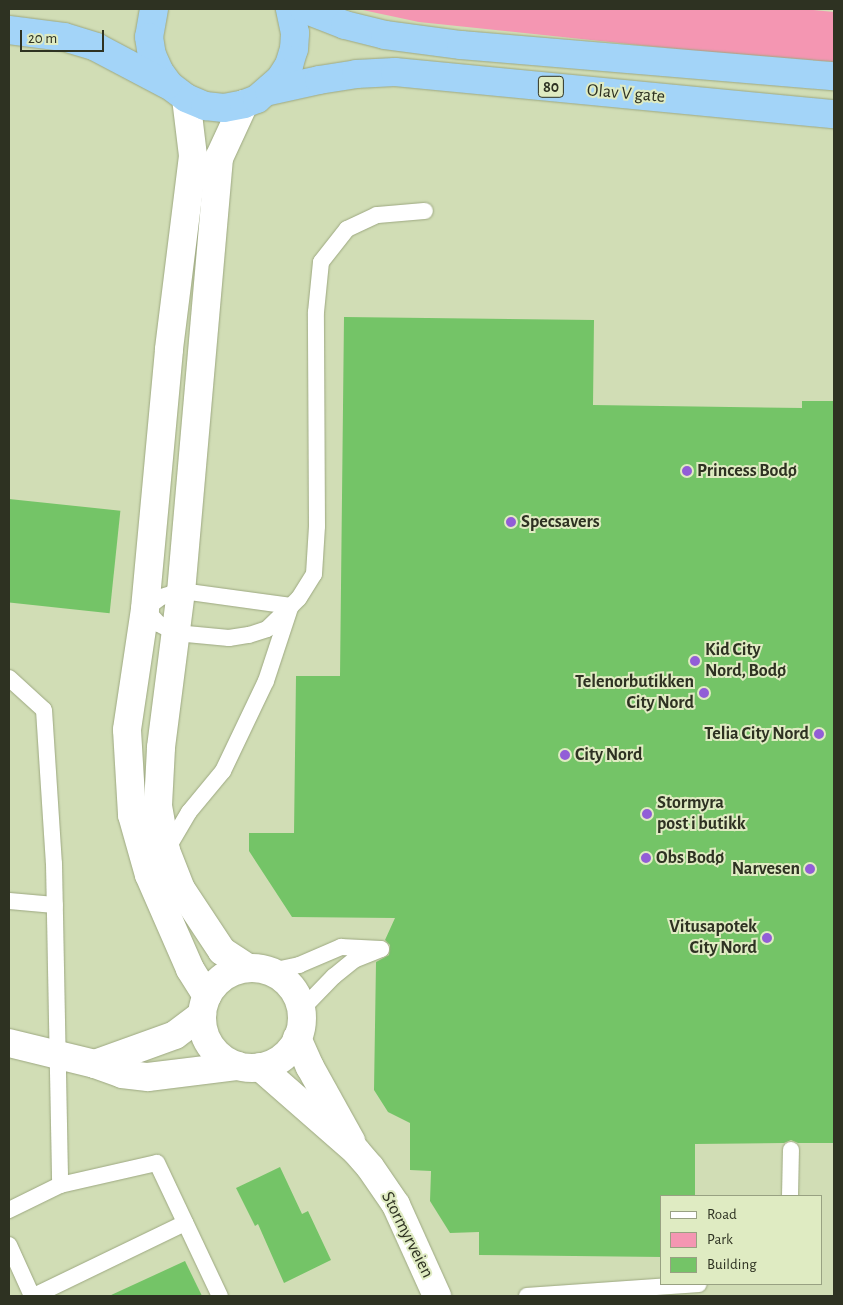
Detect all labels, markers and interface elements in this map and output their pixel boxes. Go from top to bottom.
scale bar [22,20,106,52]
text: 20 m [28,31,57,46]
road number: 80 [537,74,565,100]
street label: Olav V gate [586,80,666,108]
place label: Princess Bodø [697,460,797,482]
marker: Princess Bodø [681,465,693,477]
place label: Specsavers [521,511,600,533]
marker: Specsavers [505,516,517,528]
place label: Kid City Nord, Bodø [705,640,786,682]
marker: Kid City Nord, Bodø [689,655,701,667]
place label: Telenorbutikken City Nord [575,672,694,714]
marker: Telenorbutikken City Nord [698,687,710,699]
place label: Telia City Nord [704,723,809,745]
marker: Telia City Nord [813,728,825,740]
place label: City Nord [575,744,643,766]
marker: City Nord [559,749,571,761]
place label: Stormyra post i butikk [657,793,746,836]
marker: Stormyra post i butikk [641,808,653,820]
place label: Obs Bodø [656,847,724,869]
marker: Obs Bodø [640,852,652,864]
place label: Narvesen [732,858,800,880]
marker: Narvesen [804,863,816,875]
place label: Vitusapotek City Nord [669,917,757,960]
marker: Vitusapotek City Nord [761,932,773,944]
street label: Stormyrveien [376,1188,438,1282]
legend [660,1195,823,1285]
text: Road [707,1207,737,1222]
text: Park [707,1232,733,1247]
text: Building [707,1257,757,1272]

